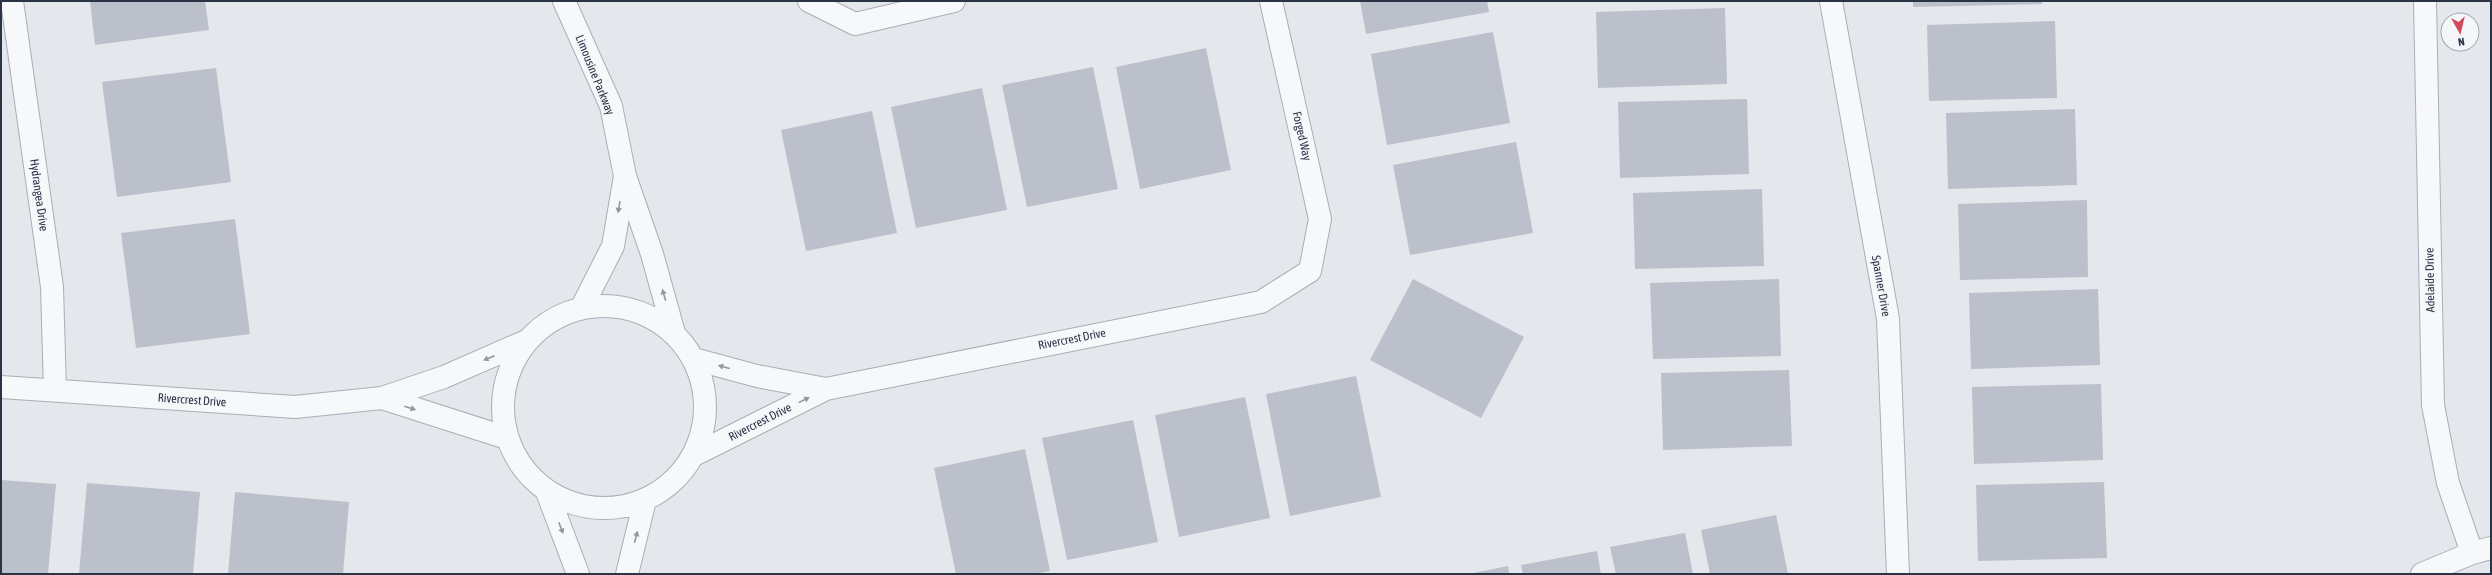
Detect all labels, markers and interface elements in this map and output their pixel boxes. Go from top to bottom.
north arrow [2440,12,2480,52]
street label: Limousine Parkway [573,33,617,117]
text: N [2457,36,2465,48]
street label: Forged Way [1290,110,1314,162]
street label: Hydrangea Drive [27,158,51,232]
one-way arrow [616,201,622,213]
street label: Adelaide Drive [2422,248,2438,312]
street label: Spanner Drive [1869,254,1893,318]
one-way arrow [661,289,667,301]
street label: Rivercrest Drive [1037,326,1107,352]
one-way arrow [483,355,494,361]
one-way arrow [718,364,730,370]
street label: Rivercrest Drive [157,391,227,409]
one-way arrow [798,397,809,403]
street label: Rivercrest Drive [726,400,794,444]
one-way arrow [405,405,417,411]
one-way arrow [558,523,564,535]
one-way arrow [633,531,639,543]

